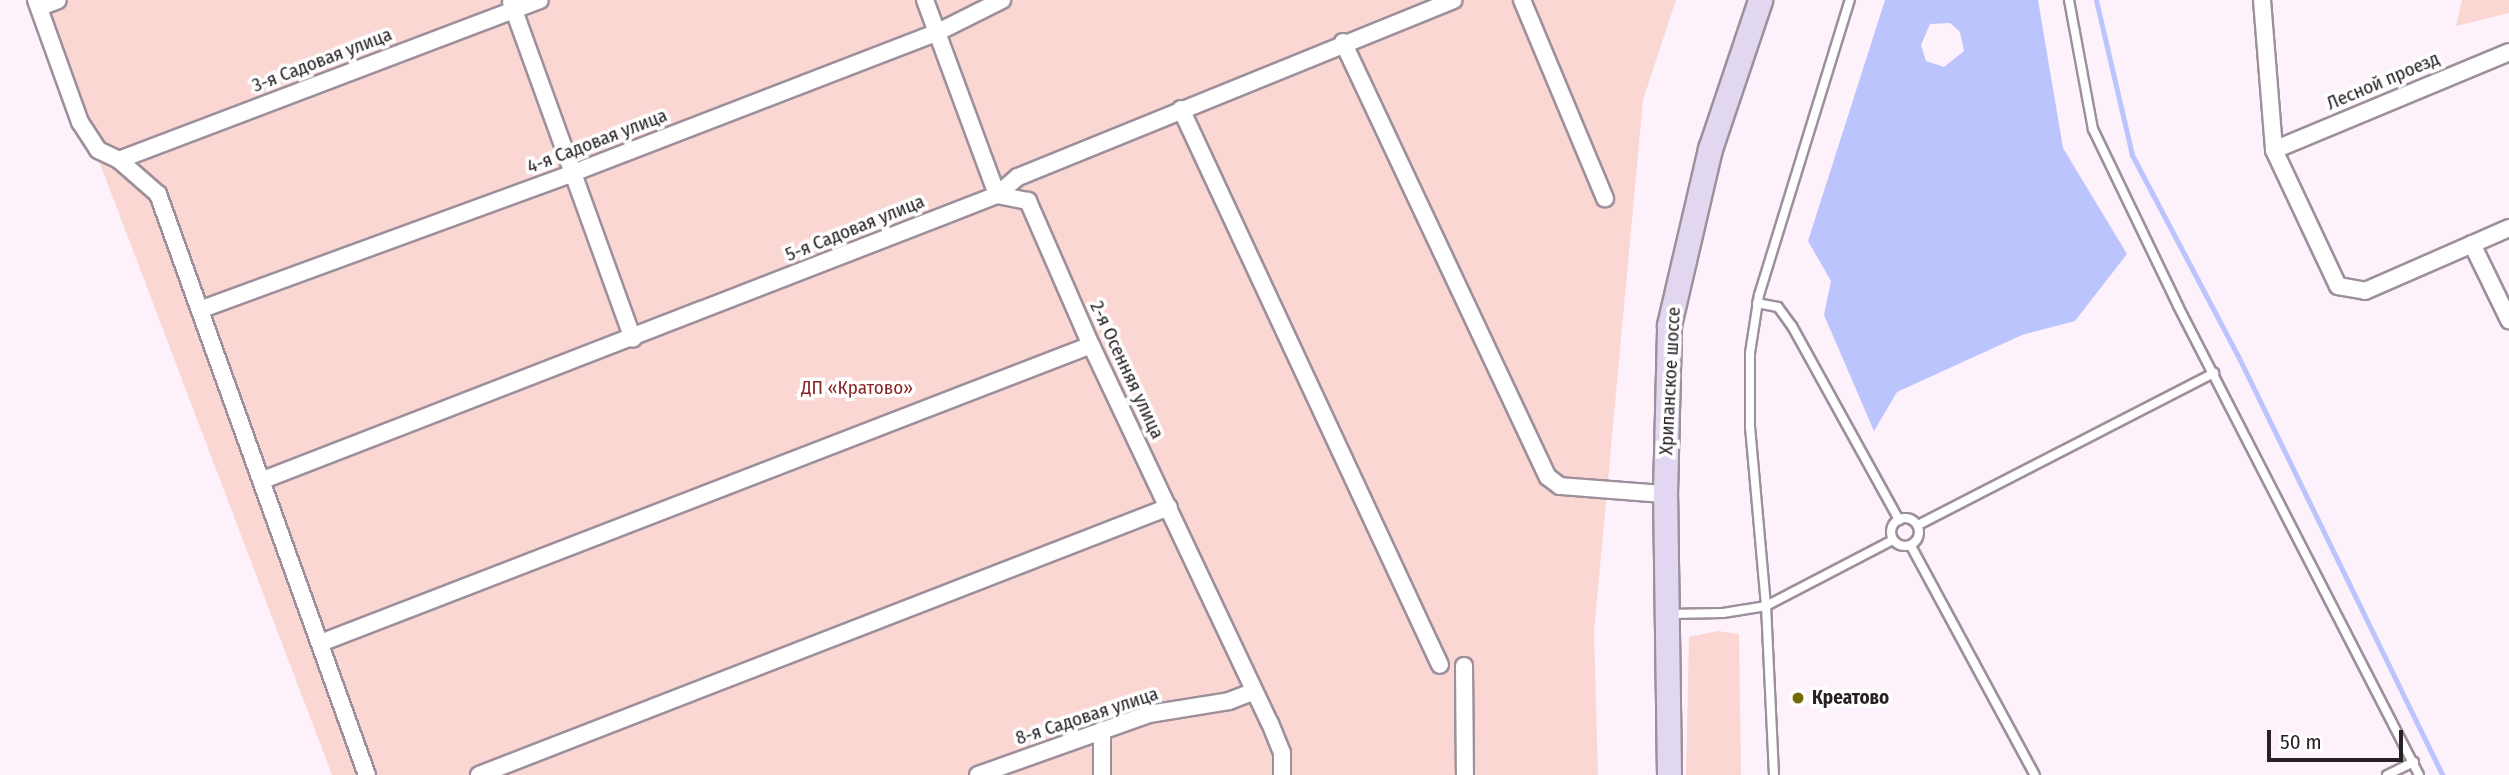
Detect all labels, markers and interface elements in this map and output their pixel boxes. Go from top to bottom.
street label: 3-я Садовая улица [249,23,395,97]
street label: Лесной проезд [2323,47,2443,115]
street label: 4-я Садовая улица [524,104,670,178]
street label: 5-я Садовая улица [782,190,928,266]
street label: 2-я Осенняя улица [1085,298,1169,442]
street label: Хрипанское шоссе [1655,306,1685,456]
park label: ДП «Кратово» [801,377,913,399]
street label: 8-я Садовая улица [1013,682,1161,750]
place label: Креатово [1812,687,1889,709]
marker: Креатово [1790,690,1806,706]
scale bar [2271,716,2408,760]
text: 50 m [2280,729,2322,755]

